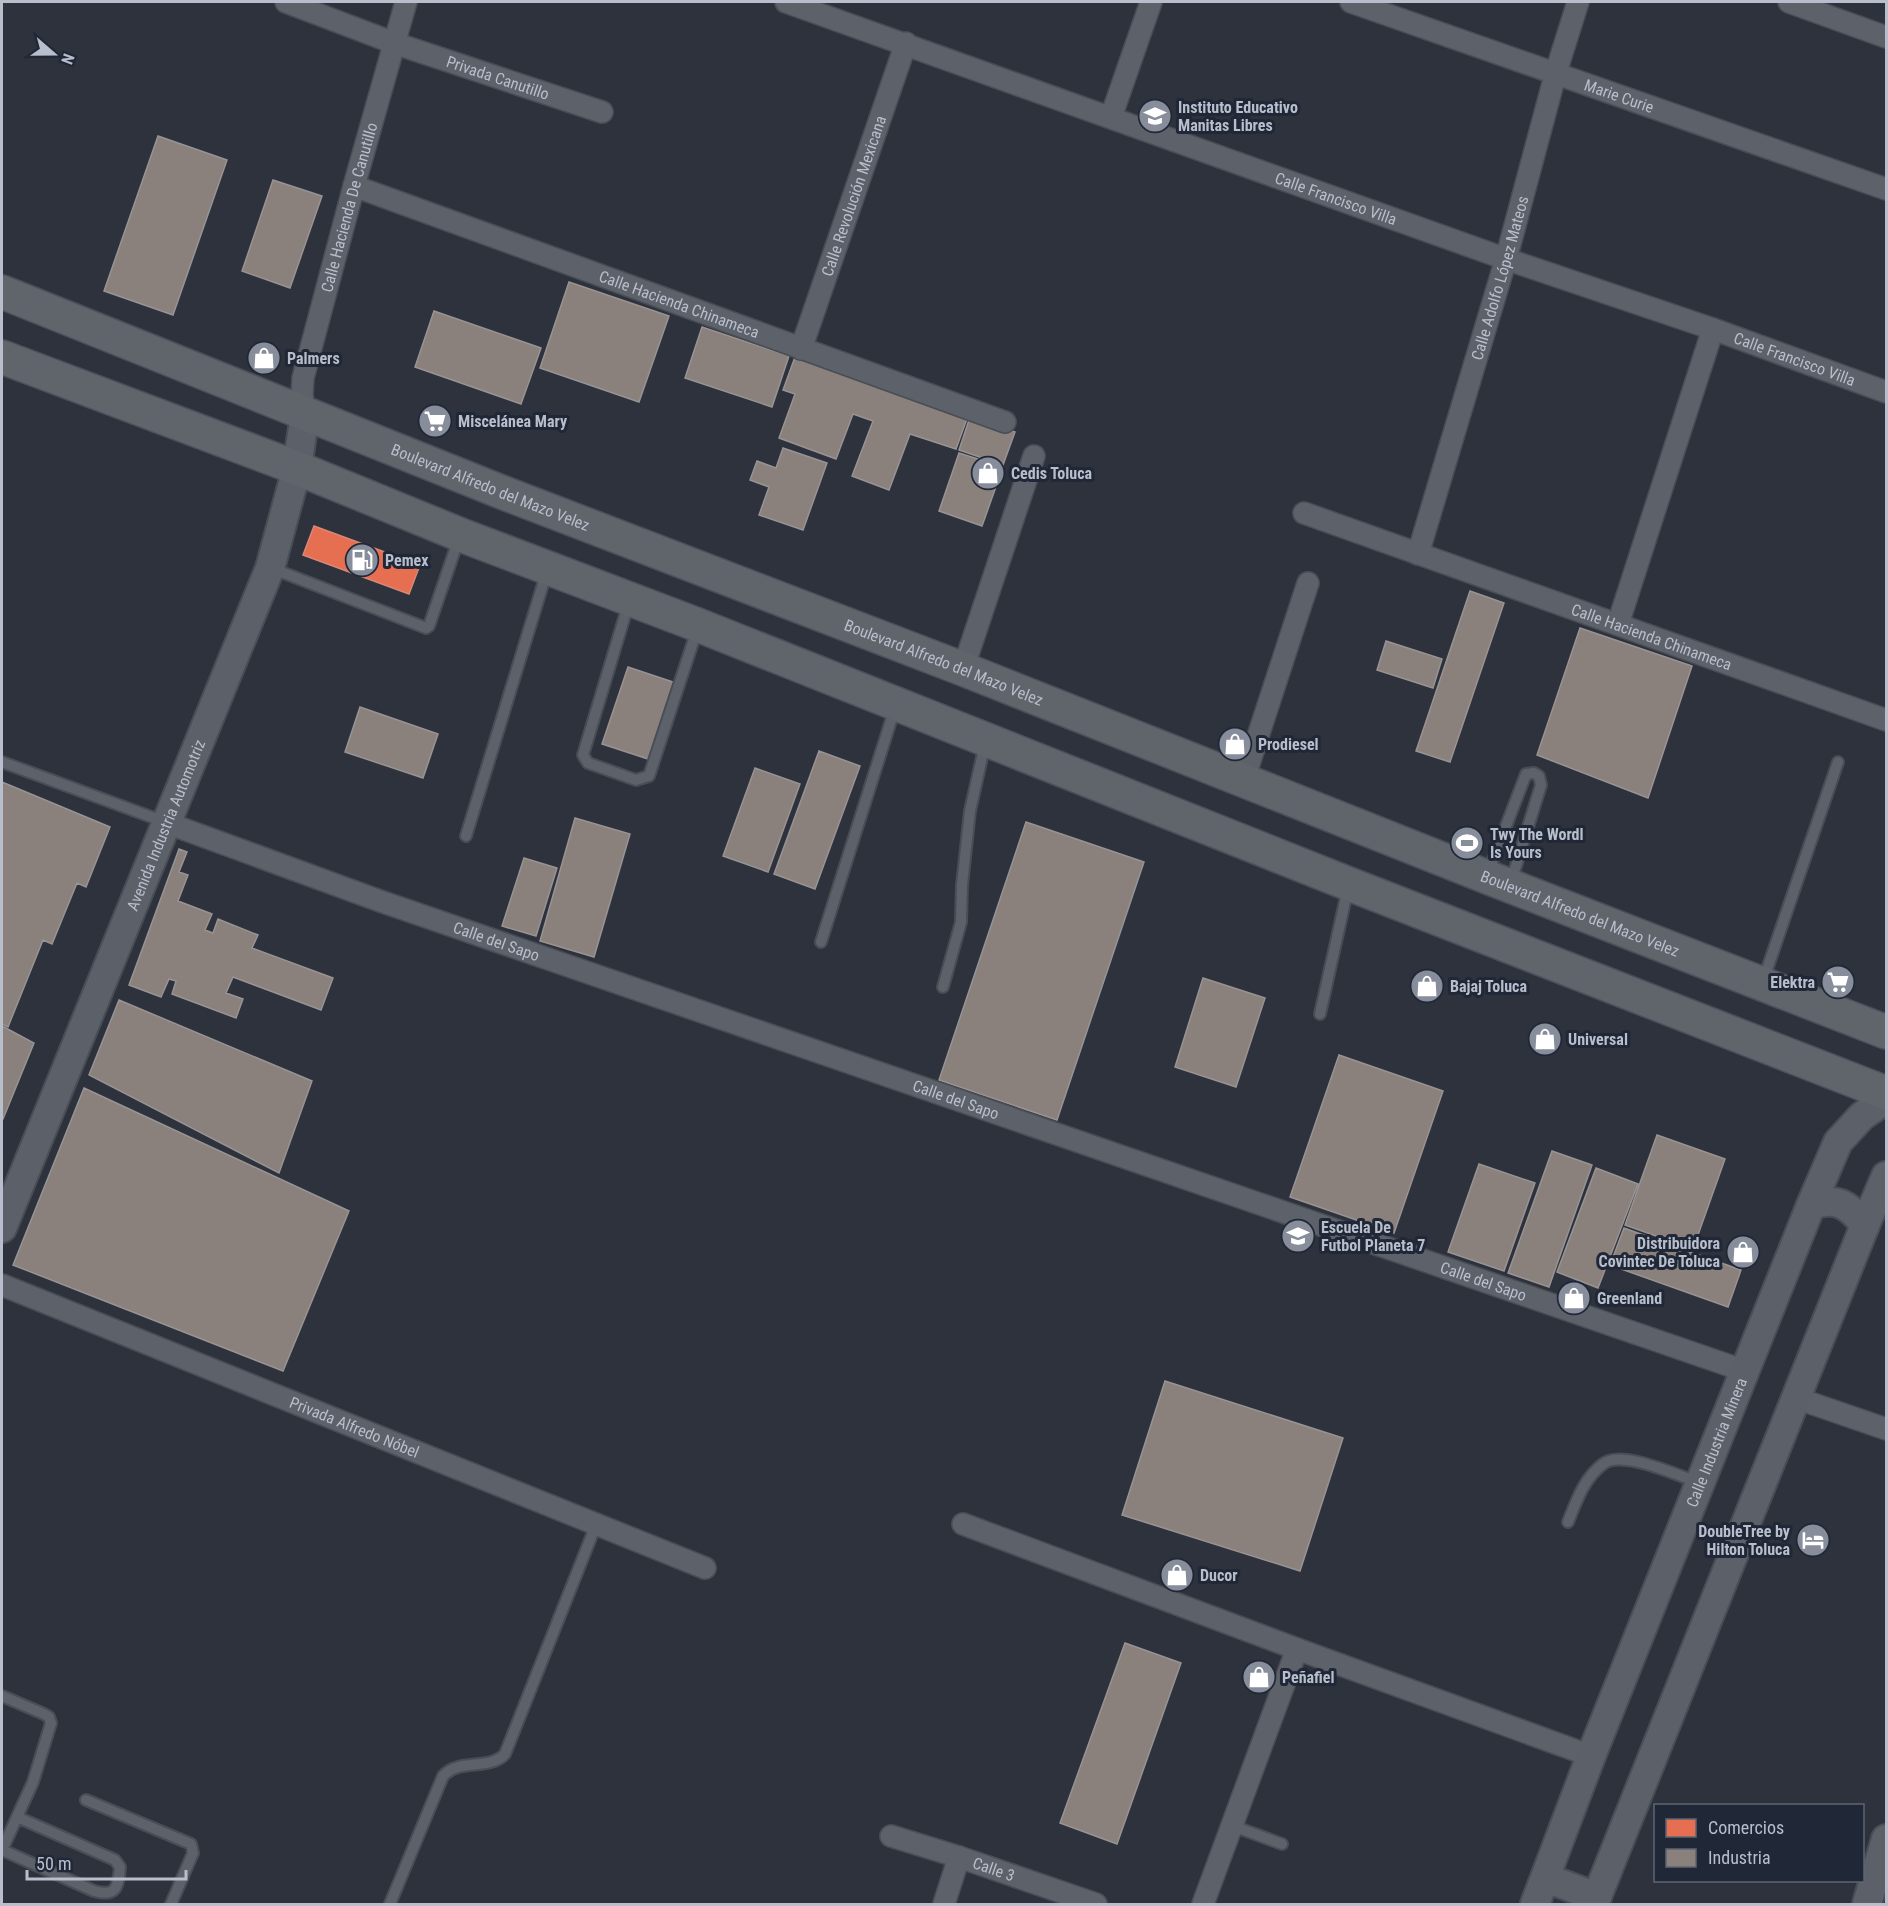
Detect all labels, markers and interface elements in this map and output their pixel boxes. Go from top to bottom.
north arrow [24,24,84,84]
text: N [57,51,78,67]
street label: Privada Canutillo [444,52,552,104]
street label: Marie Curie [1582,75,1656,117]
school or university icon: Instituto Educativo Manitas Libres [1137,98,1173,134]
place label: Instituto Educativo Manitas Libres [1178,98,1298,135]
street label: Calle Revolución Mexicana [818,113,890,279]
street label: Calle Hacienda De Canutillo [317,121,381,294]
street label: Calle Francisco Villa [1272,168,1399,229]
street label: Calle Adolfo López Mateos [1467,194,1532,362]
street label: Calle Hacienda Chinameca [596,267,762,342]
street label: Calle Francisco Villa [1731,328,1858,390]
shop icon: Palmers [246,340,282,376]
place label: Palmers [287,349,340,368]
supermarket icon: Miscelánea Mary [417,403,453,439]
place label: Miscelánea Mary [458,412,567,431]
street label: Boulevard Alfredo del Mazo Velez [388,440,592,535]
shop icon: Cedis Toluca [970,455,1006,491]
place label: Cedis Toluca [1011,464,1093,483]
fuel station icon: Pemex [344,542,380,578]
place label: Pemex [385,551,429,570]
street label: Calle Hacienda Chinameca [1569,600,1734,674]
street label: Boulevard Alfredo del Mazo Velez [842,615,1046,710]
shop icon: Prodiesel [1217,726,1253,762]
place label: Prodiesel [1258,735,1319,754]
street label: Avenida Industria Automotriz [123,737,209,914]
sports icon: Twy The Wordl Is Yours [1449,825,1485,861]
place label: Twy The Wordl Is Yours [1490,825,1584,862]
street label: Boulevard Alfredo del Mazo Velez [1478,866,1682,961]
street label: Calle del Sapo [451,918,542,965]
supermarket icon: Elektra [1820,964,1856,1000]
shop icon: Bajaj Toluca [1409,968,1445,1004]
place label: Elektra [1770,973,1815,992]
place label: Bajaj Toluca [1450,977,1527,996]
shop icon: Universal [1527,1021,1563,1057]
place label: Universal [1568,1030,1628,1049]
street label: Calle del Sapo [910,1076,1001,1123]
school or university icon: Escuela De Futbol Planeta 7 [1280,1218,1316,1254]
place label: Escuela De Futbol Planeta 7 [1321,1218,1425,1255]
place label: Distribuidora Covintec De Toluca [1599,1234,1720,1271]
shop icon: Distribuidora Covintec De Toluca [1725,1234,1761,1270]
street label: Calle del Sapo [1438,1258,1529,1305]
shop icon: Greenland [1556,1280,1592,1316]
place label: Greenland [1597,1289,1662,1308]
street label: Calle Industria Minera [1682,1375,1751,1510]
street label: Privada Alfredo Nóbel [287,1393,422,1462]
place label: DoubleTree by Hilton Toluca [1698,1522,1790,1559]
hotel icon: DoubleTree by Hilton Toluca [1795,1522,1831,1558]
shop icon: Ducor [1159,1557,1195,1593]
place label: Ducor [1200,1566,1238,1585]
shop icon: Peñafiel [1241,1659,1277,1695]
place label: Peñafiel [1282,1668,1334,1687]
legend [1654,1804,1864,1882]
text: Comercios [1708,1817,1784,1838]
scale bar [27,1843,186,1881]
text: Industria [1708,1847,1771,1868]
text: 50 m [36,1853,71,1874]
street label: Calle 3 [970,1853,1017,1885]

